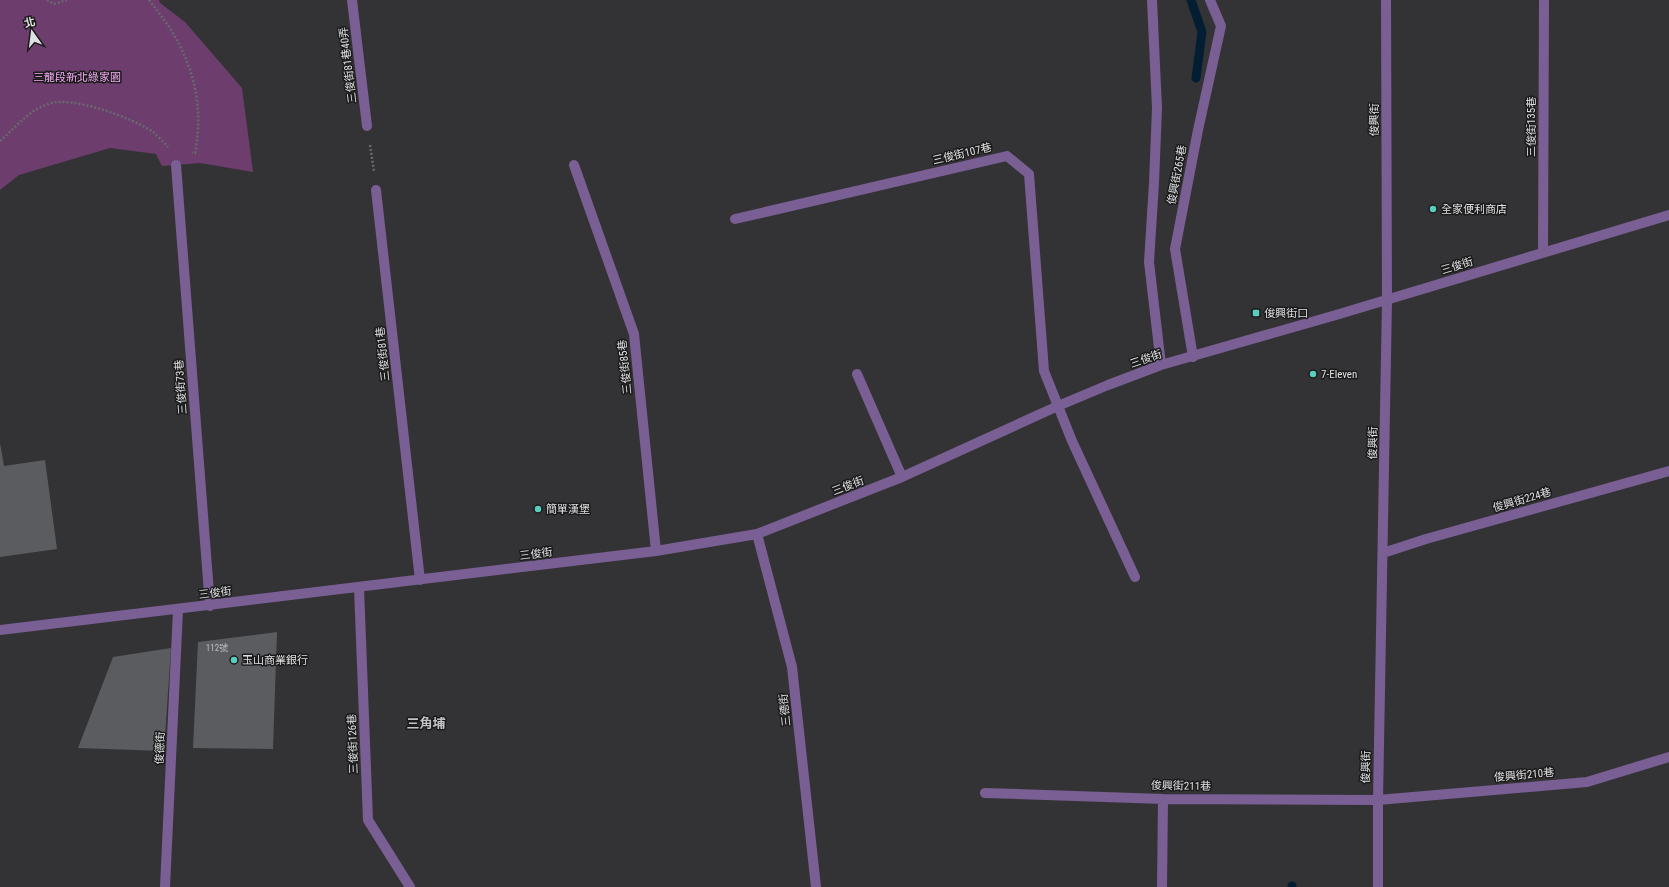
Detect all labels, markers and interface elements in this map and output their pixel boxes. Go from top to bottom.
north arrow [12,12,52,52]
text: 北 [23,15,37,30]
street label: 三俊街81巷40弄 [337,26,359,104]
park label: 三龍段新北綠家園 [33,71,121,84]
street label: 三俊街135巷 [1525,97,1538,157]
street label: 俊興街 [1368,104,1381,137]
street label: 三俊街107巷 [931,141,993,167]
street label: 俊興街265巷 [1165,144,1189,206]
place label: 全家便利商店 [1441,203,1507,216]
marker: 全家便利商店 [1428,204,1438,214]
street label: 三俊街 [1439,255,1475,277]
place label: 俊興街口 [1264,307,1308,320]
marker: 俊興街口 [1251,308,1261,318]
street label: 三俊街81巷 [374,326,392,382]
street label: 三俊街85巷 [616,339,634,395]
street label: 三俊街 [1128,347,1164,371]
street label: 三俊街73巷 [173,359,189,415]
place label: 7-Eleven [1321,368,1357,381]
marker: 7-Eleven [1308,369,1318,379]
street label: 俊興街 [1366,426,1380,460]
street label: 三俊街 [830,474,866,498]
street label: 俊興街224巷 [1491,485,1553,515]
place label: 簡單漢堡 [546,503,590,516]
marker: 簡單漢堡 [533,504,543,514]
street label: 三俊街 [519,546,553,562]
street label: 三俊街 [198,585,232,601]
house number: 112號 [206,643,228,653]
place label: 玉山商業銀行 [242,654,308,667]
marker: 玉山商業銀行 [229,655,239,665]
street label: 三德街 [777,693,793,727]
street label: 三俊街126巷 [345,714,361,774]
district label: 三角埔 [406,716,446,731]
street label: 俊德街 [153,731,167,765]
street label: 俊興街 [1359,750,1373,784]
street label: 俊興街210巷 [1493,766,1555,784]
street label: 俊興街211巷 [1151,779,1211,793]

